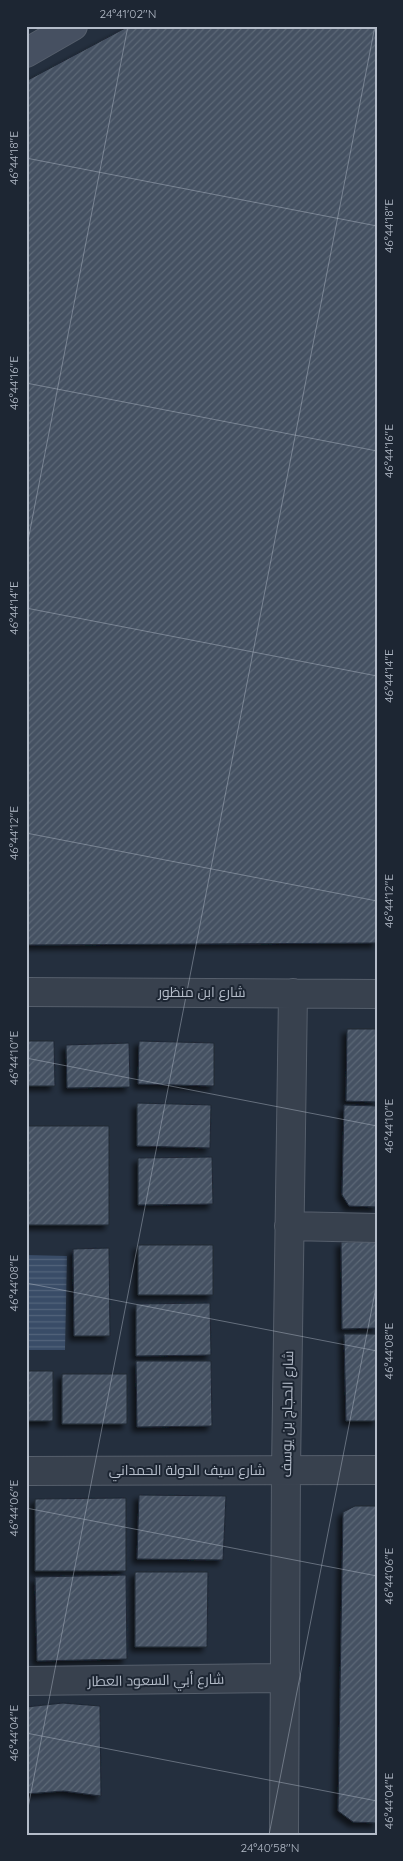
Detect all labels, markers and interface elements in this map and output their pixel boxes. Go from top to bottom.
text: 24°41'02"N [100,6,156,21]
text: 46°44'18"E [6,131,21,185]
text: 46°44'18"E [381,199,396,253]
text: 46°44'16"E [6,356,21,410]
text: 46°44'16"E [381,424,396,478]
text: 46°44'14"E [6,581,21,635]
text: 46°44'14"E [381,649,396,703]
text: 46°44'12"E [6,806,21,860]
text: 46°44'12"E [381,874,396,928]
street label: شارع ابن منظور [157,983,246,1001]
text: 46°44'10"E [6,1030,21,1085]
text: 46°44'10"E [381,1098,396,1153]
text: 46°44'08"E [6,1254,21,1311]
text: 46°44'08"E [381,1322,396,1379]
street label: شارع الحجاج بن يوسف [277,1350,297,1478]
street label: شارع سيف الدولة الحمداني [109,1461,265,1482]
text: 46°44'06"E [6,1479,21,1536]
text: 46°44'06"E [381,1547,396,1604]
street label: شارع أبي السعود العطار [87,1670,225,1693]
text: 46°44'04"E [6,1705,21,1761]
text: 46°44'04"E [381,1773,396,1829]
text: 24°40'58"N [241,1840,299,1855]

